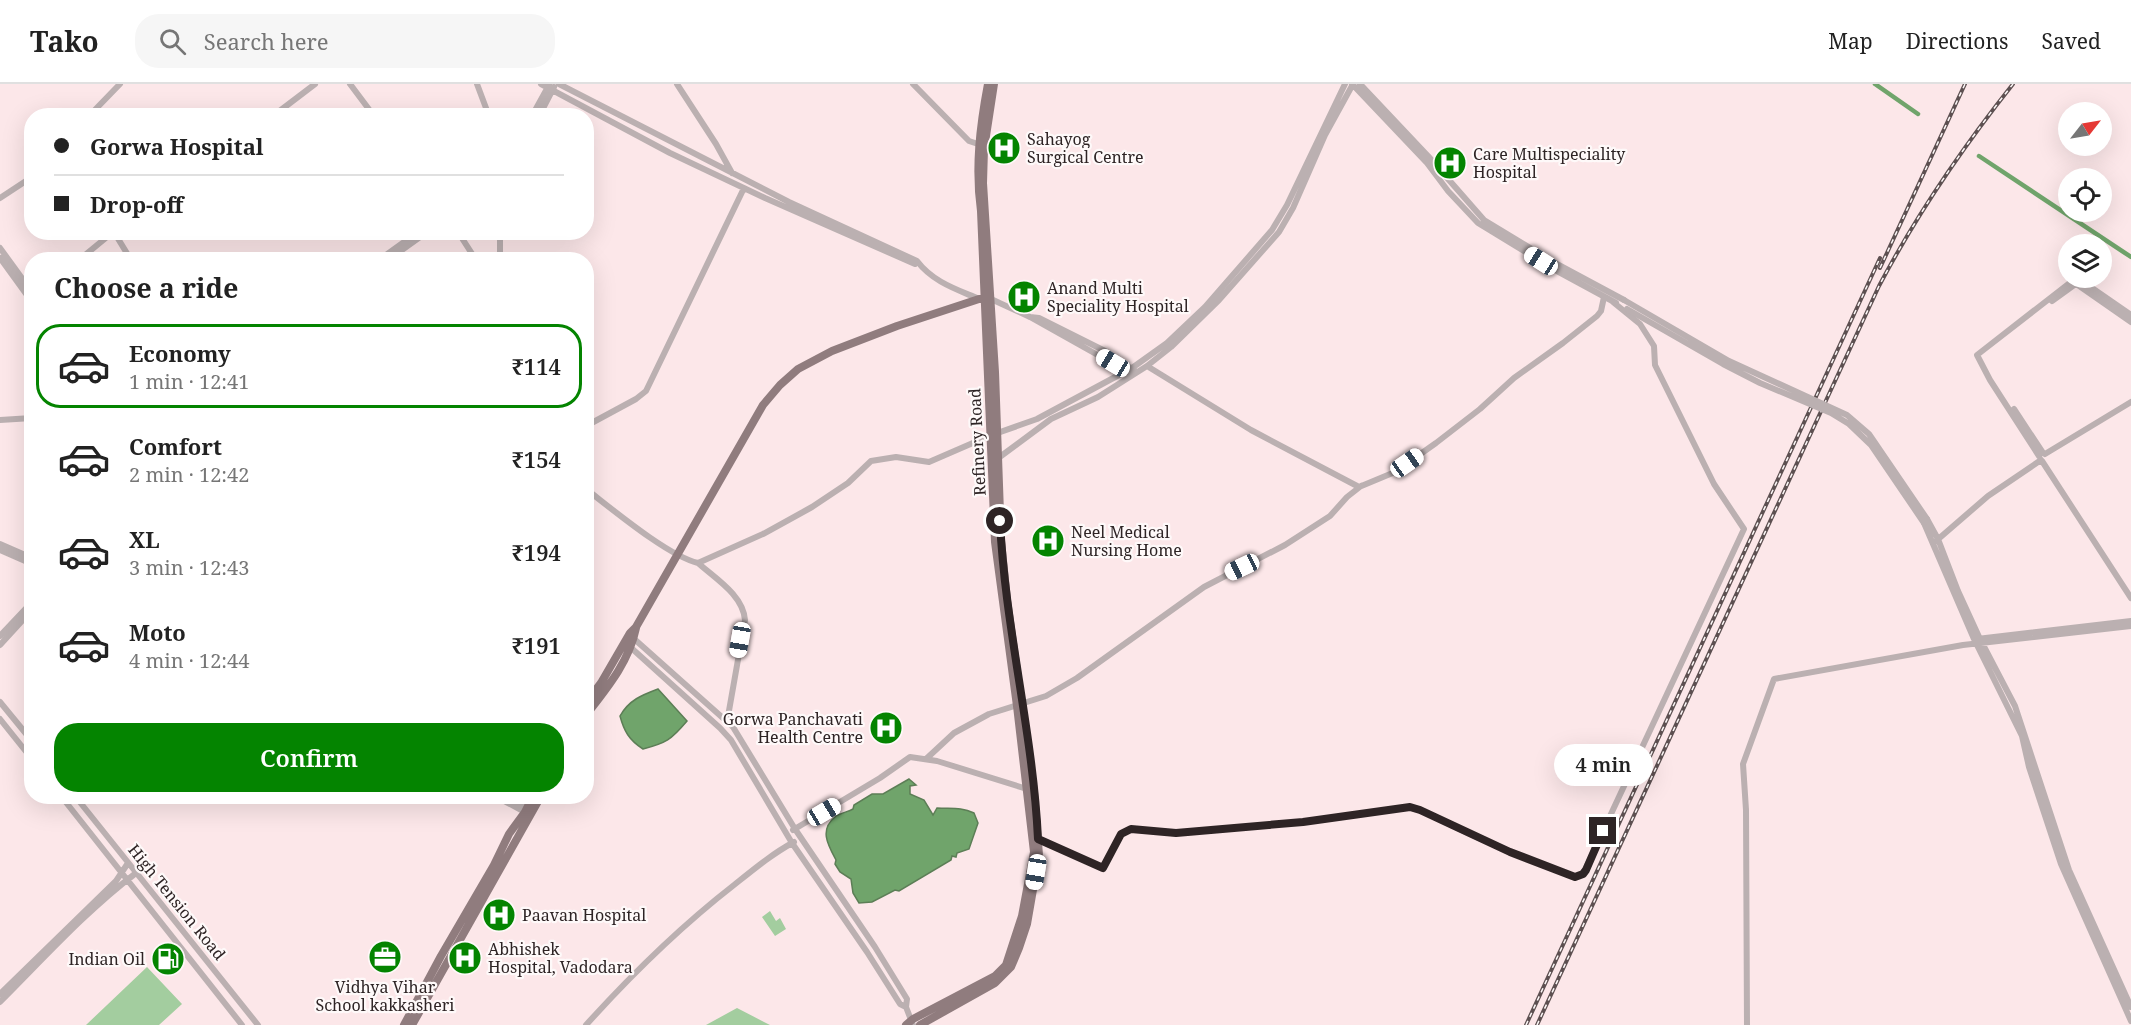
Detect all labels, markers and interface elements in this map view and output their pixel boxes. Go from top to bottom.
search box [135,14,555,68]
text: Tako [30,22,99,60]
icon: search [156,25,189,58]
text: Search here [204,26,329,56]
text: Map [1828,27,1873,55]
text: Directions [1906,27,2008,55]
text: Saved [2041,27,2101,55]
north arrow [2058,102,2112,156]
map controls [2058,102,2112,288]
place label: Sahayog Surgical Centre [1027,128,1144,168]
hospital icon: Sahayog Surgical Centre [986,130,1022,166]
text: Gorwa Hospital [90,131,264,161]
place label: Care Multispeciality Hospital [1473,143,1626,183]
hospital icon: Care Multispeciality Hospital [1432,145,1468,181]
button: locate [2058,168,2112,222]
text: Drop-off [90,189,183,219]
button: layers [2058,234,2112,288]
car [1521,244,1561,278]
text: Choose a ride [54,269,239,306]
place label: Anand Multi Speciality Hospital [1047,277,1189,317]
hospital icon: Anand Multi Speciality Hospital [1006,279,1042,315]
text: Economy [129,338,231,368]
icon: car [57,339,111,393]
car [1093,346,1133,380]
text: ₹114 [512,351,561,381]
text: 1 min · 12:41 [129,368,249,395]
street label: Refinery Road [963,387,991,496]
text: Comfort [129,431,222,461]
icon: car [57,432,111,486]
text: ₹154 [512,444,561,474]
car [1387,445,1427,481]
text: 2 min · 12:42 [129,461,249,488]
route start [986,507,1013,534]
place label: Neel Medical Nursing Home [1071,521,1182,561]
hospital icon: Neel Medical Nursing Home [1030,523,1066,559]
text: XL [129,524,160,554]
icon: car [57,525,111,579]
text: ₹194 [512,537,561,567]
car [1222,551,1262,583]
text: 3 min · 12:43 [129,554,249,581]
text: Moto [129,617,186,647]
icon: car [57,618,111,672]
car [728,621,752,659]
text: ₹191 [512,630,561,660]
text: 4 min · 12:44 [129,647,249,674]
place label: Gorwa Panchavati Health Centre [723,708,863,748]
hospital icon: Gorwa Panchavati Health Centre [868,710,904,746]
button: Confirm [54,723,564,792]
callout: 4 min [1554,744,1652,786]
text: 4 min [1576,751,1631,778]
car [804,795,844,829]
route end [1589,817,1616,844]
street label: High Tension Road [123,839,231,965]
car [1024,853,1048,891]
hospital icon: Paavan Hospital [481,897,517,933]
place label: Paavan Hospital [522,904,646,926]
place label: Abhishek Hospital, Vadodara [488,938,633,978]
office icon: Vidhya Vihar School kakkasheri [367,939,403,975]
hospital icon: Abhishek Hospital, Vadodara [447,940,483,976]
fuel station icon: Indian Oil [150,941,186,977]
place label: Indian Oil [68,948,145,970]
place label: Vidhya Vihar School kakkasheri [315,976,455,1016]

